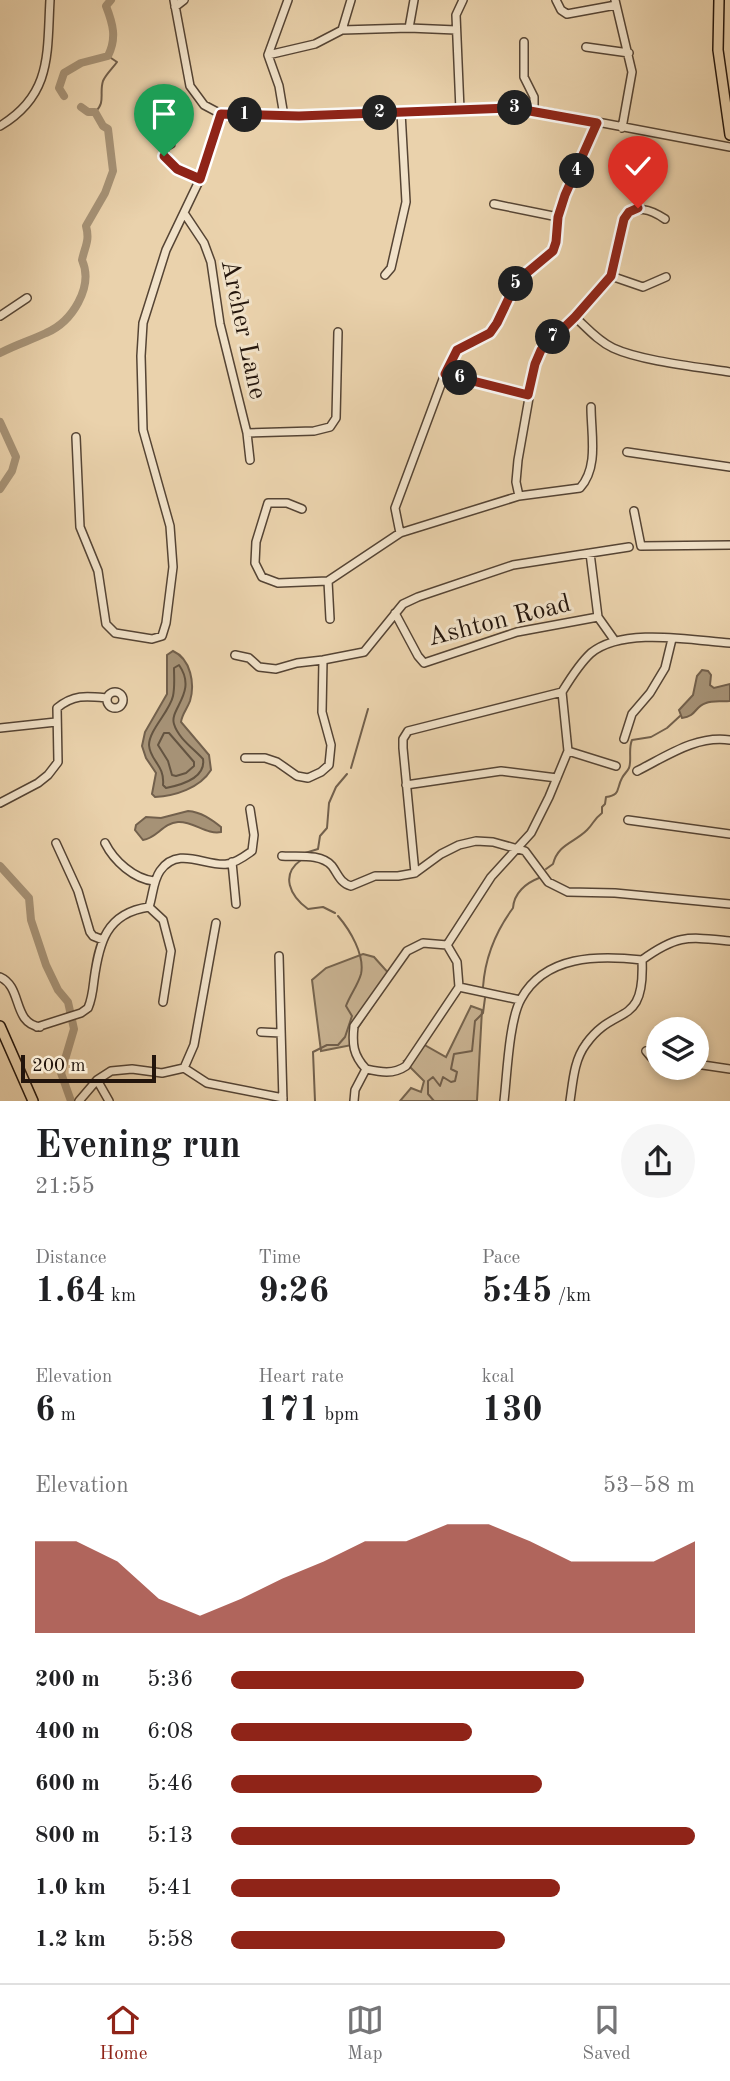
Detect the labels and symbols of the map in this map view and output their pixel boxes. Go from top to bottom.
pin [134,84,194,156]
pin: 3 [498,90,532,126]
pin: 2 [362,96,398,130]
pin: 1 [228,97,262,132]
pin [608,136,668,208]
pin: 4 [560,154,594,188]
street label: Archer Lane [216,257,271,402]
pin: 5 [498,266,534,302]
pin: 7 [536,320,570,354]
pin: 6 [442,360,477,396]
street label: Ashton Road [425,591,574,651]
scale bar [21,1052,156,1084]

